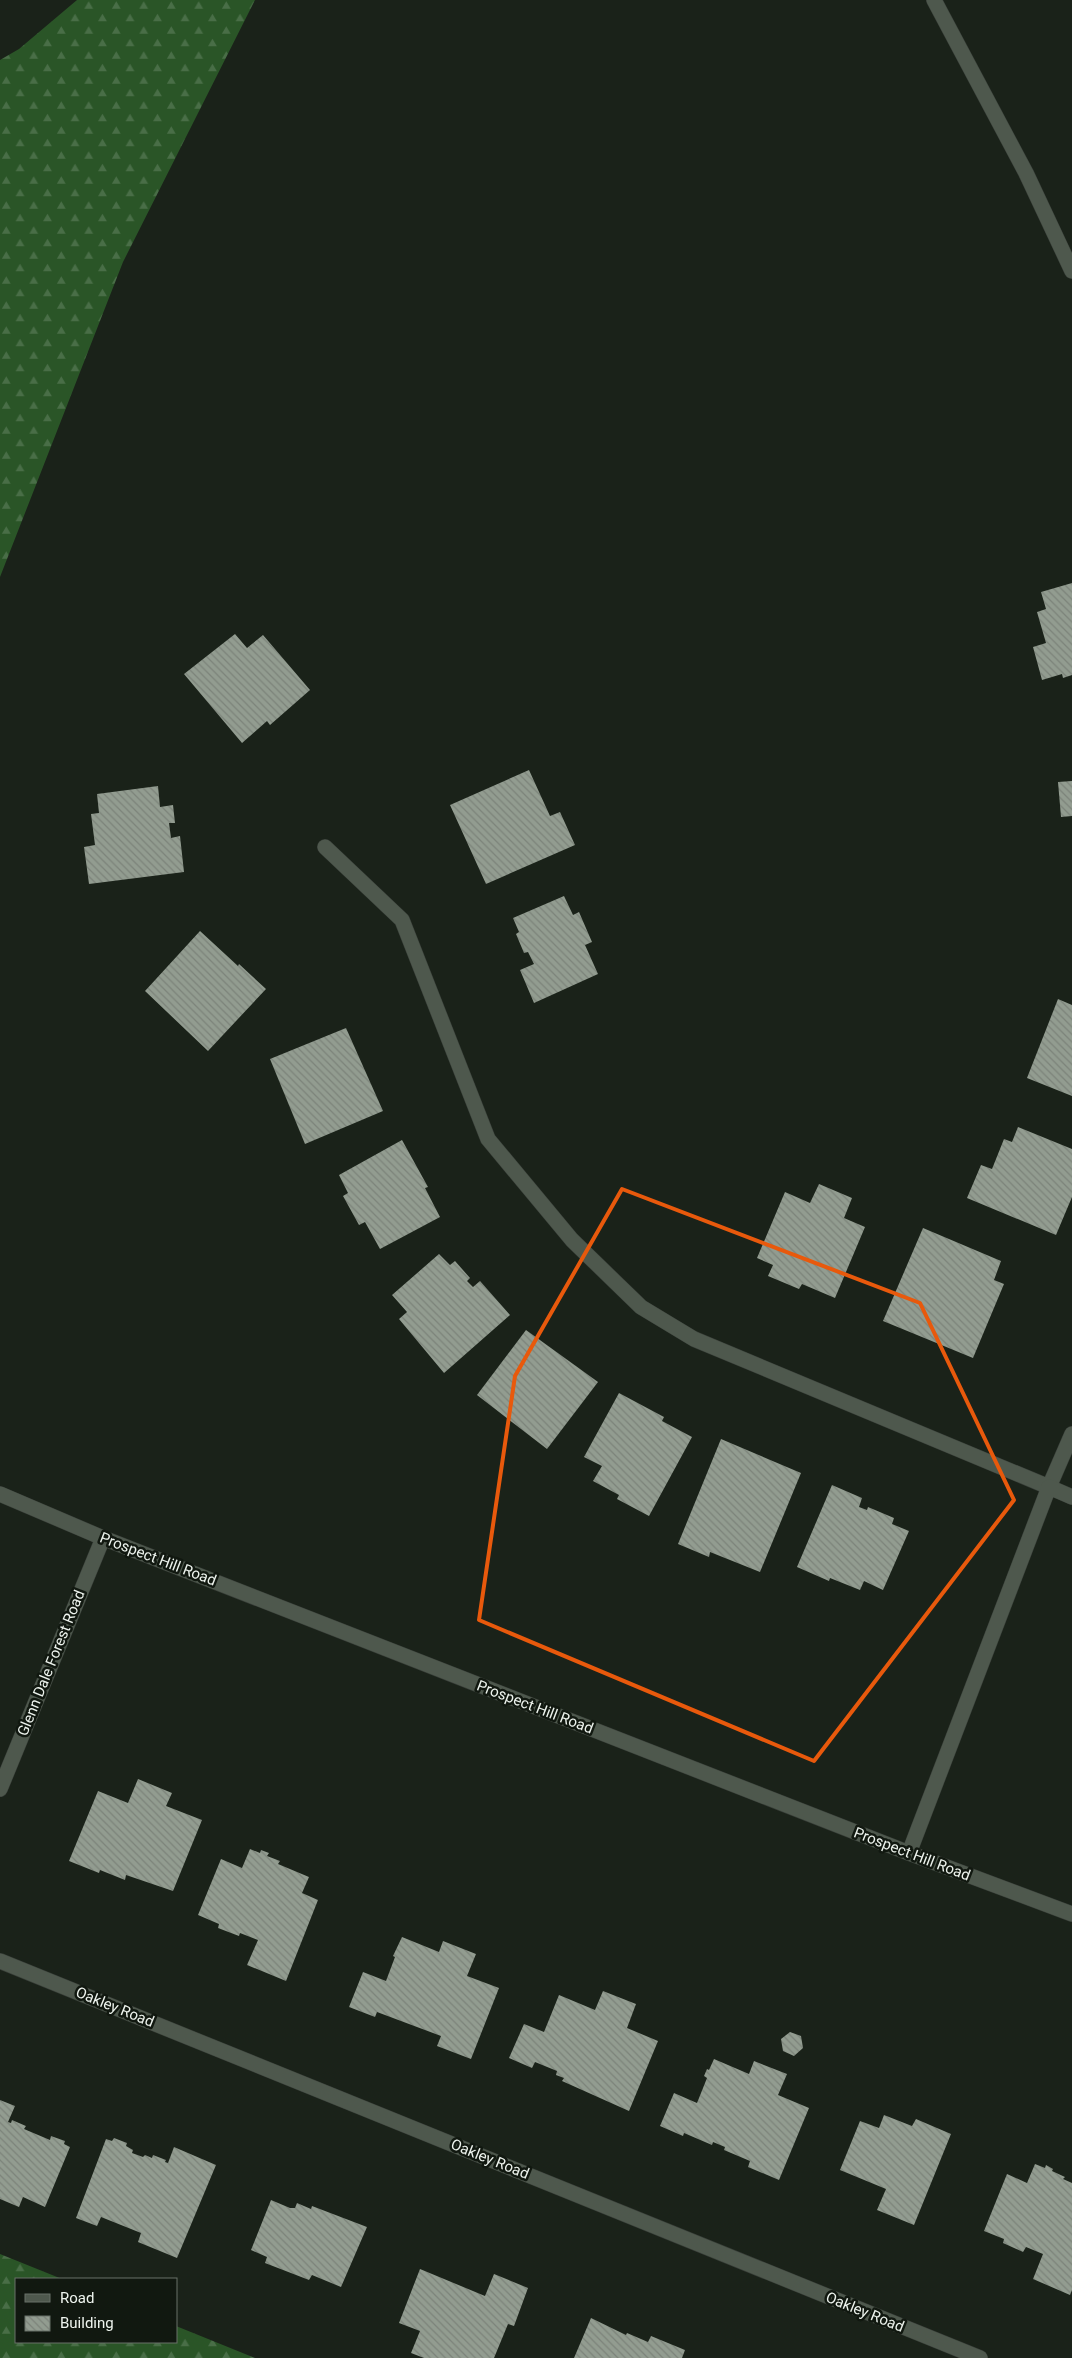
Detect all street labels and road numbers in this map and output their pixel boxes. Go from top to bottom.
street label: Prospect Hill Road [97,1528,219,1590]
street label: Glenn Dale Forest Road [13,1587,89,1739]
street label: Prospect Hill Road [474,1676,596,1738]
street label: Prospect Hill Road [851,1823,973,1885]
street label: Oakley Road [73,1983,157,2031]
street label: Oakley Road [448,2135,532,2183]
street label: Oakley Road [823,2288,907,2336]

